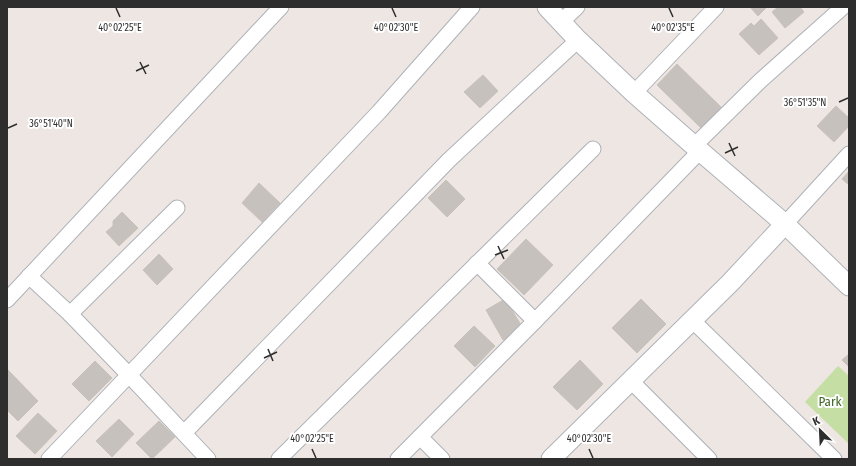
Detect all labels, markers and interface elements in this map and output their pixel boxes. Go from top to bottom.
text: 40°02'25"E [98,22,142,34]
text: 40°02'30"E [374,22,418,34]
text: 40°02'35"E [651,22,695,34]
text: 36°51'35"N [784,97,826,109]
text: 36°51'40"N [29,118,73,130]
park label: Park [818,394,842,409]
north arrow [800,410,840,450]
text: K [811,414,822,429]
text: 40°02'25"E [290,433,334,445]
text: 40°02'30"E [567,433,611,445]

